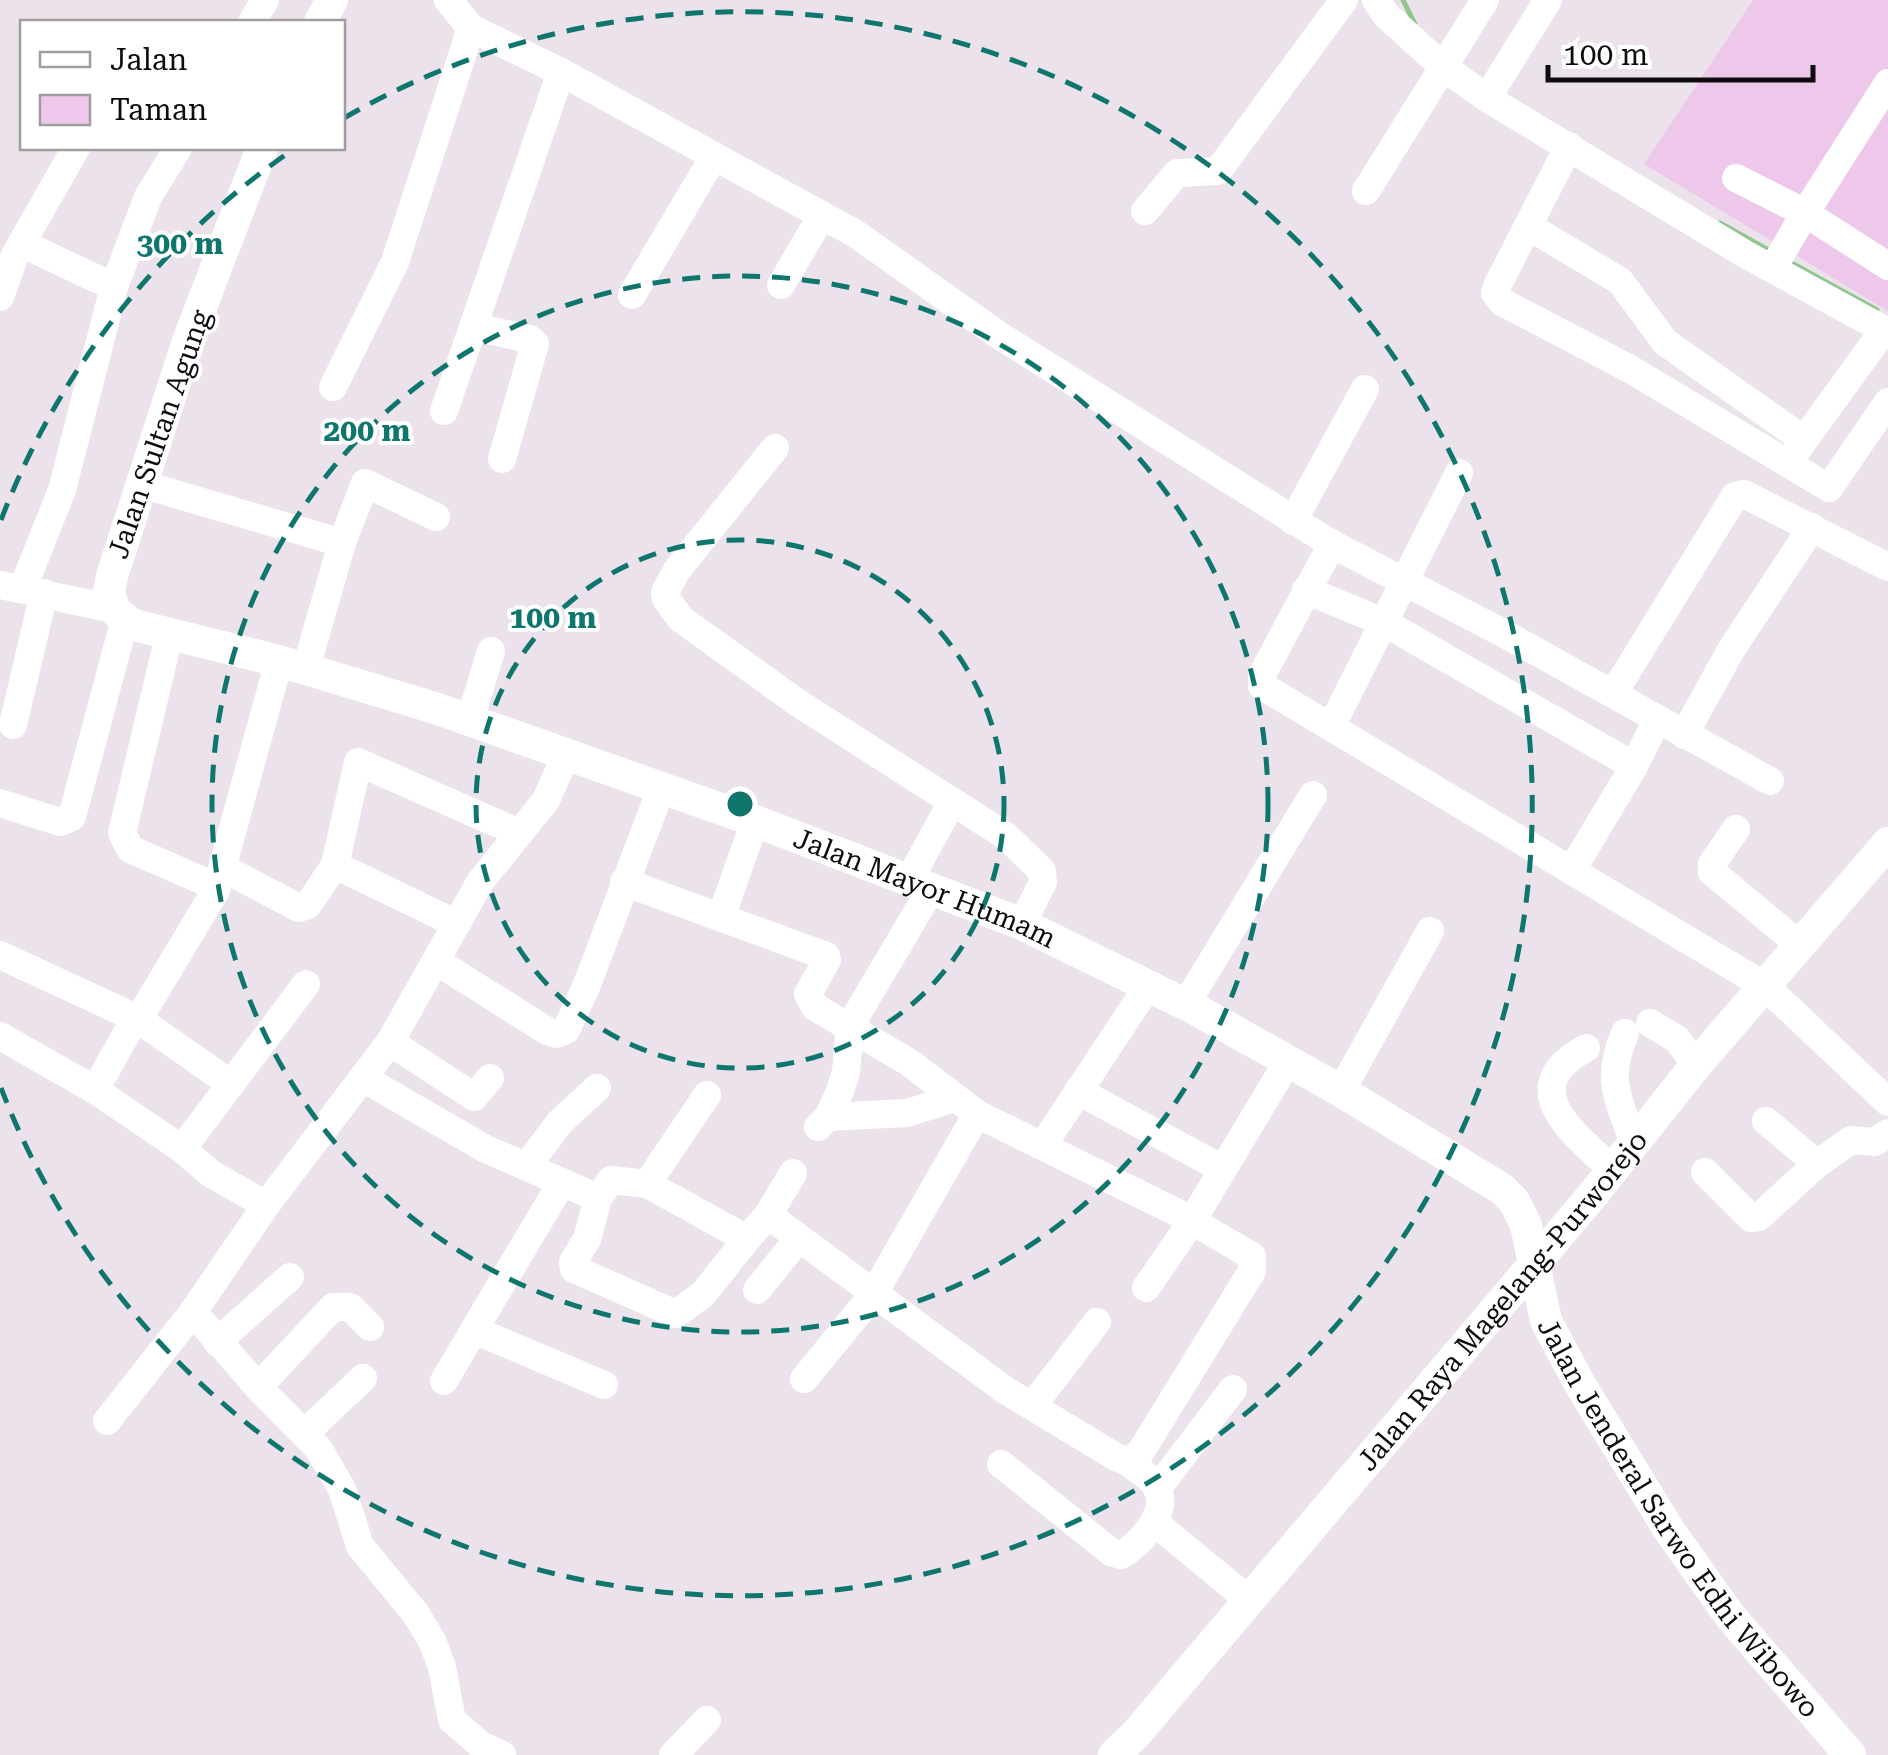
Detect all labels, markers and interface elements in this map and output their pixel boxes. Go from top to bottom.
legend [20,20,345,150]
scale bar [1548,20,1813,82]
text: 100 m [1563,37,1648,72]
text: Jalan [110,42,187,77]
text: Taman [110,92,207,127]
text: 300 m [137,226,224,261]
street label: Jalan Sultan Agung [101,305,218,563]
text: 200 m [324,413,411,448]
text: 100 m [510,600,597,635]
centre of rings [722,786,758,822]
street label: Jalan Mayor Humam [789,822,1061,955]
street label: Jalan Raya Magelang-Purworejo [1351,1124,1654,1477]
street label: Jalan Jenderal Sarwo Edhi Wibowo [1531,1313,1826,1724]

